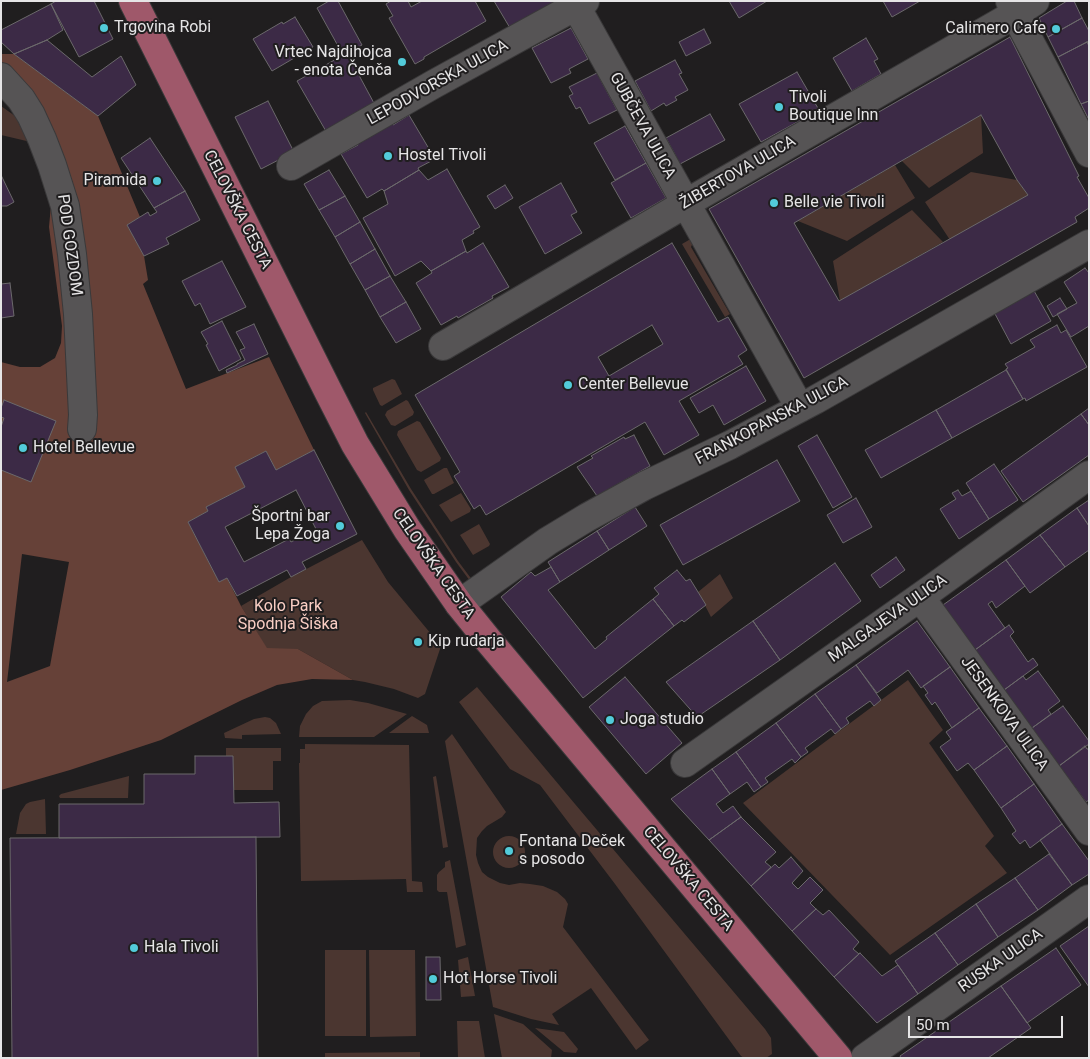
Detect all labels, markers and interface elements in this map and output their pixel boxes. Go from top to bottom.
place label: Trgovina Robi [114,18,211,38]
place label: Calimero Cafe [945,19,1046,39]
marker: Trgovina Robi [98,22,110,34]
marker: Calimero Cafe [1050,23,1062,35]
street label: LEPODVORSKA ULICA [364,36,512,130]
place label: Vrtec Najdihojca - enota Čenča [274,43,392,81]
marker: Vrtec Najdihojca - enota Čenča [396,56,408,68]
street label: GUBČEVA ULICA [605,69,679,183]
place label: Tivoli Boutique Inn [789,88,878,126]
marker: Tivoli Boutique Inn [773,101,785,113]
street label: ŽIBERTOVA ULICA [677,132,799,214]
place label: Hostel Tivoli [398,146,486,166]
street label: CELOVŠKA CESTA [199,147,275,273]
marker: Hostel Tivoli [382,150,394,162]
place label: Piramida [84,171,147,191]
marker: Piramida [151,175,163,187]
street label: POD GOZDOM [52,193,86,297]
place label: Belle vie Tivoli [784,193,885,213]
marker: Belle vie Tivoli [768,197,780,209]
street label: FRANKOPANSKA ULICA [692,373,852,469]
place label: Center Bellevue [578,375,689,395]
marker: Center Bellevue [562,379,574,391]
place label: Hotel Bellevue [33,438,135,458]
marker: Hotel Bellevue [17,442,29,454]
street label: CELOVŠKA CESTA [388,505,478,623]
place label: Športni bar Lepa Žoga [252,507,330,545]
marker: Športni bar Lepa Žoga [334,520,346,532]
street label: MALGAJEVA ULICA [825,571,951,667]
park label: Kolo Park Spodnja Šiška [238,597,338,635]
place label: Kip rudarja [428,632,505,652]
marker: Kip rudarja [412,636,424,648]
street label: JESENKOVA ULICA [956,653,1052,775]
place label: Joga studio [620,710,704,730]
marker: Joga studio [604,714,616,726]
street label: CELOVŠKA CESTA [639,823,737,935]
place label: Fontana Deček s posodo [519,832,625,870]
marker: Fontana Deček s posodo [503,845,515,857]
street label: RUSKA ULICA [955,925,1047,997]
place label: Hala Tivoli [144,938,219,958]
marker: Hala Tivoli [128,942,140,954]
place label: Hot Horse Tivoli [443,969,557,989]
marker: Hot Horse Tivoli [427,973,439,985]
scale bar [910,1006,1065,1038]
text: 50 m [916,1016,950,1034]

